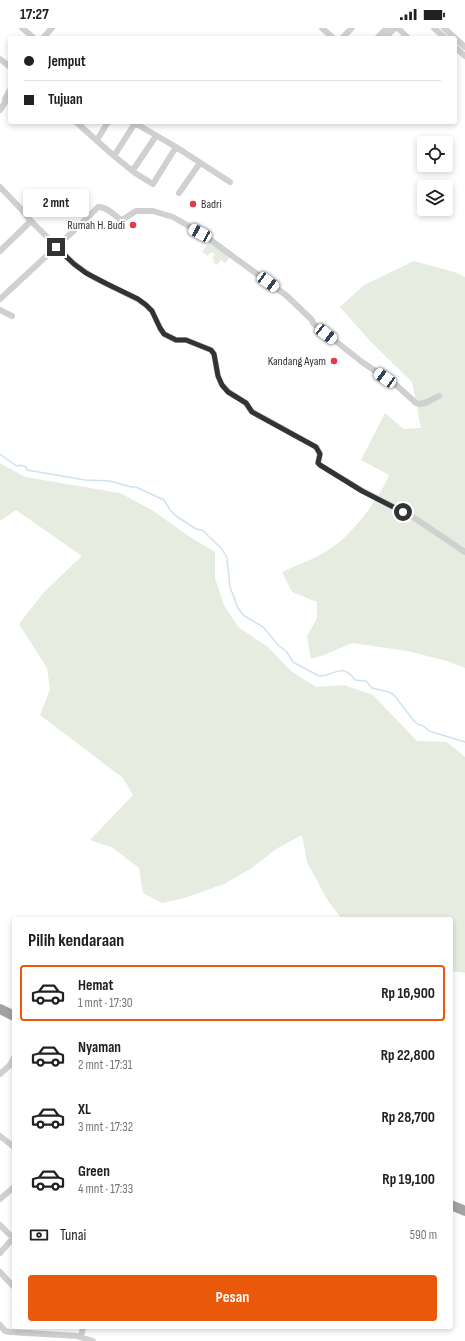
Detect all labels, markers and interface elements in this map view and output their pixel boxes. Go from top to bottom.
text: 17:27 [20,5,49,24]
text: Jemput [48,52,86,71]
text: Tujuan [48,90,83,109]
map controls [417,136,453,216]
button: locate [417,136,453,172]
button: layers [417,180,453,216]
callout: 2 mnt [23,189,89,217]
text: 2 mnt [43,195,69,211]
place label: Badri [201,197,222,212]
marker: Badri [188,199,198,209]
place label: Rumah H. Budi [67,218,125,233]
marker: Rumah H. Budi [128,220,138,230]
car [187,222,213,244]
route end [47,238,65,256]
car [255,270,281,294]
car [313,322,339,346]
place label: Kandang Ayam [268,354,326,369]
marker: Kandang Ayam [329,356,339,366]
car [372,366,398,390]
route start [394,503,412,521]
text: Pilih kendaraan [28,930,124,951]
icon: car [30,975,66,1011]
text: Hemat [78,976,113,995]
text: Rp 16,900 [381,984,435,1003]
text: 1 mnt · 17:30 [78,995,133,1011]
icon: car [30,1037,66,1073]
text: Nyaman [78,1038,121,1057]
text: Rp 22,800 [381,1046,435,1065]
text: 2 mnt · 17:31 [78,1057,132,1073]
icon: car [30,1099,66,1135]
text: XL [78,1100,91,1119]
text: Rp 28,700 [381,1108,435,1127]
text: 3 mnt · 17:32 [78,1119,133,1135]
icon: car [30,1161,66,1197]
text: Green [78,1162,110,1181]
text: Rp 19,100 [382,1170,435,1189]
text: 4 mnt · 17:33 [78,1181,133,1197]
icon: cash [28,1224,50,1246]
text: Tunai [60,1226,86,1245]
text: 590 m [410,1227,437,1243]
button: Pesan [28,1275,437,1321]

